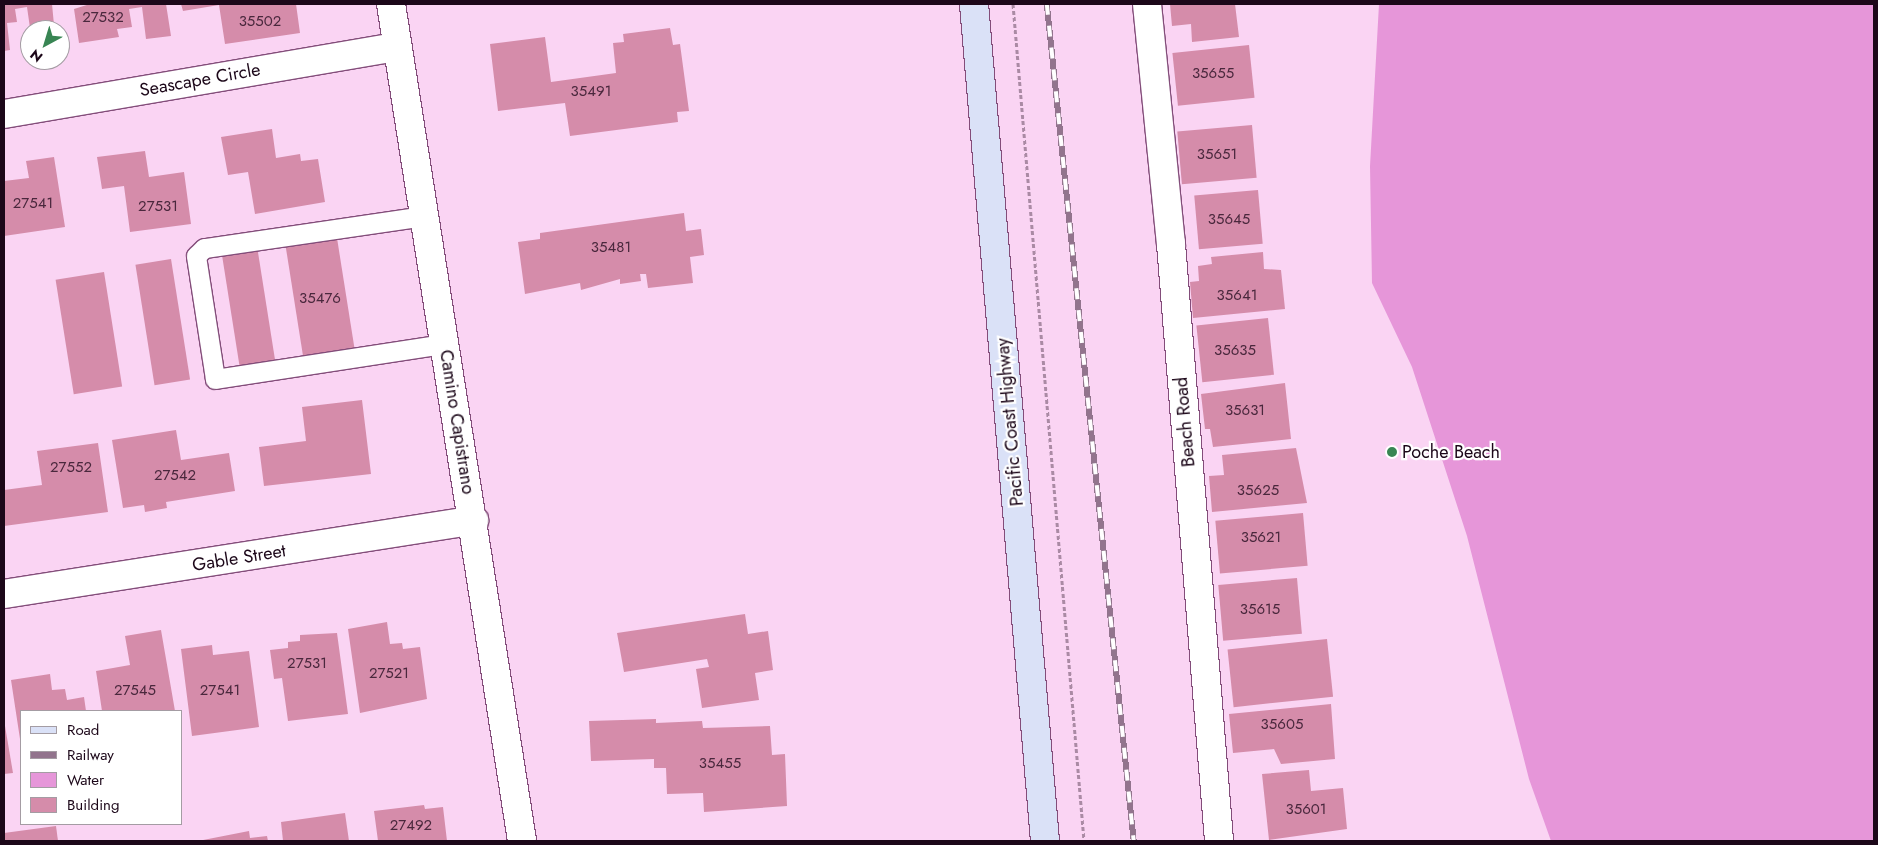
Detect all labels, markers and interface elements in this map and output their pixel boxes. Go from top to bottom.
house number: 27532 [82,9,124,27]
house number: 35502 [239,13,281,31]
north arrow [20,20,70,70]
text: N [26,45,47,67]
street label: Seascape Circle [138,59,262,101]
house number: 35655 [1192,65,1234,83]
house number: 35491 [571,83,611,101]
house number: 35651 [1197,146,1237,164]
house number: 27541 [13,195,53,213]
house number: 27531 [138,198,178,216]
house number: 35645 [1208,211,1250,229]
house number: 35481 [591,239,631,257]
house number: 35641 [1217,287,1257,305]
house number: 35476 [299,290,341,308]
street label: Pacific Coast Highway [992,337,1028,507]
house number: 35635 [1214,342,1256,360]
street label: Camino Capistrano [435,348,479,496]
street label: Beach Road [1170,376,1200,468]
house number: 35631 [1225,402,1265,420]
place label: Poche Beach [1402,441,1500,463]
marker: Poche Beach [1386,446,1398,458]
house number: 27552 [50,459,92,477]
house number: 27542 [154,467,196,485]
house number: 35625 [1237,482,1279,500]
house number: 35621 [1241,529,1281,547]
street label: Gable Street [191,540,287,576]
house number: 35615 [1240,601,1280,619]
house number: 27531 [287,655,327,673]
house number: 27521 [369,665,409,683]
house number: 27545 [114,682,156,700]
house number: 27541 [200,682,240,700]
legend [20,710,182,825]
house number: 35605 [1261,716,1303,734]
text: Road [67,719,99,741]
text: Railway [67,744,114,766]
house number: 35455 [699,755,741,773]
text: Water [67,769,104,791]
text: Building [67,794,119,816]
house number: 35601 [1285,801,1327,819]
house number: 27492 [390,817,432,835]

